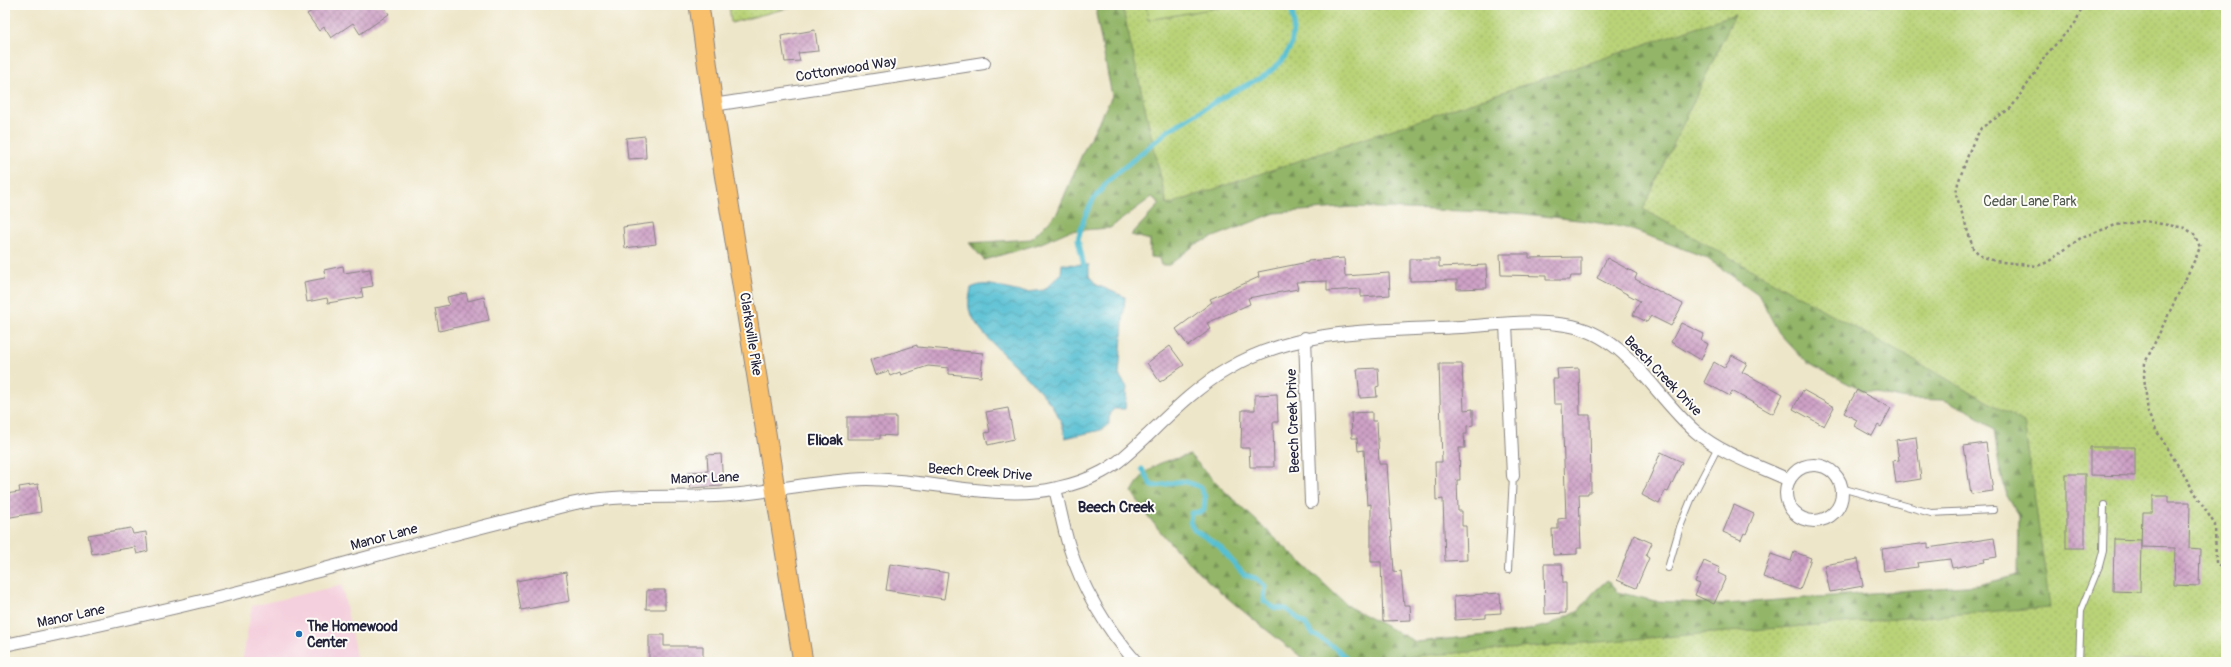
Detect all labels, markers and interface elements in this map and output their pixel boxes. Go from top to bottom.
street label: Cottonwood Way [794,53,898,85]
park label: Cedar Lane Park [1983,193,2077,210]
street label: Clarksville Pike [736,291,766,377]
street label: Beech Creek Drive [1621,333,1705,420]
street label: Beech Creek Drive [1283,368,1303,473]
district label: Elioak [807,431,843,450]
street label: Beech Creek Drive [927,460,1033,484]
street label: Manor Lane [670,468,740,488]
district label: Beech Creek [1078,498,1155,517]
street label: Manor Lane [349,520,419,554]
street label: Manor Lane [36,601,106,631]
place label: The Homewood Center [306,618,398,651]
marker: The Homewood Center [294,629,304,639]

